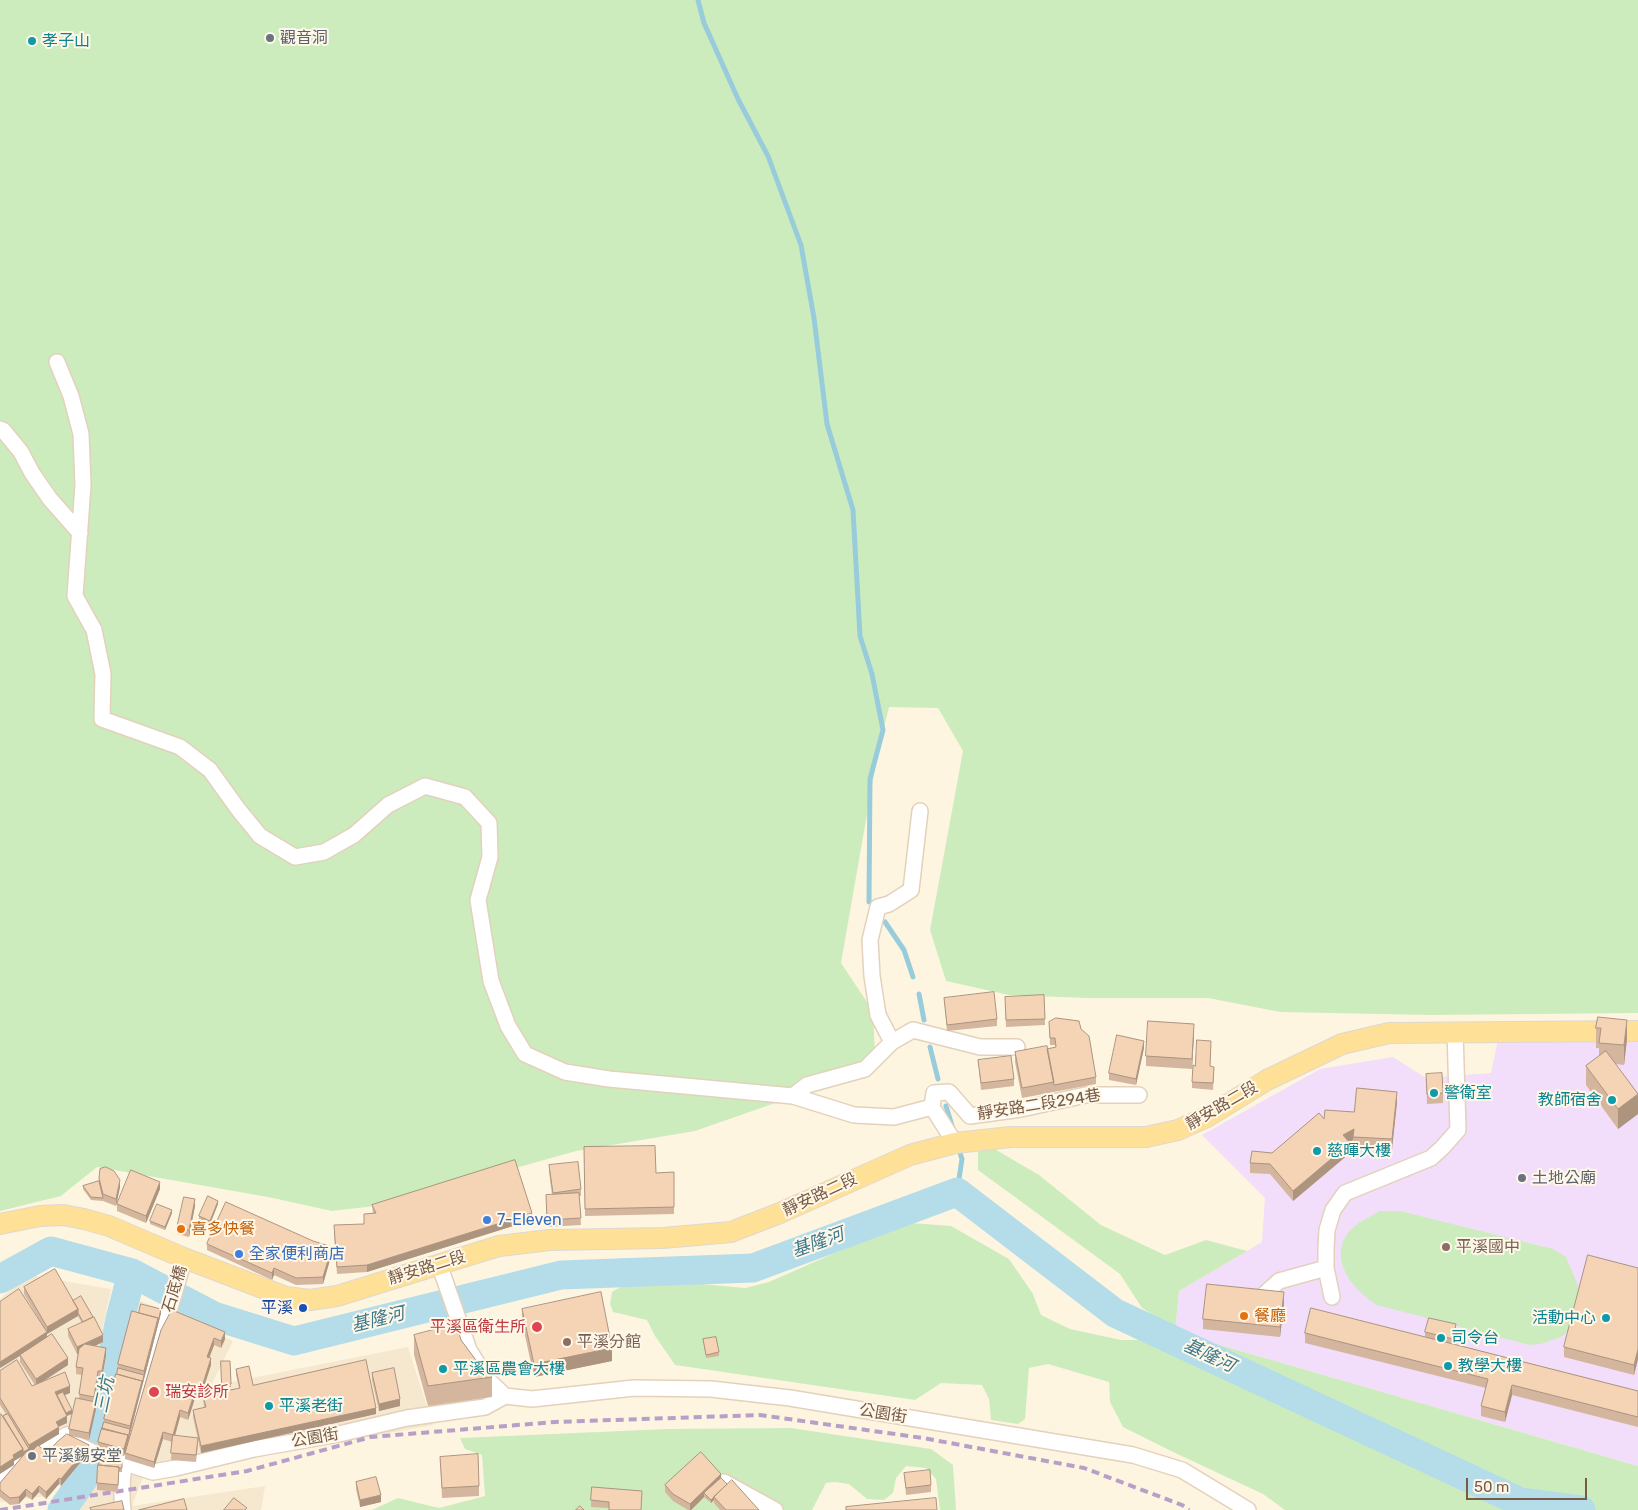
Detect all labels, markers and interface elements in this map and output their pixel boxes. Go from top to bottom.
place label: 觀音洞 [280,28,328,48]
place label: 孝子山 [42,31,90,51]
marker: 觀音洞 [264,32,276,44]
marker: 孝子山 [26,35,38,47]
street label: 靜安路二段 [1183,1078,1261,1134]
place label: 警衛室 [1444,1083,1492,1103]
street label: 靜安路二段294巷 [976,1086,1102,1124]
marker: 警衛室 [1428,1087,1440,1099]
place label: 教師宿舍 [1538,1090,1602,1110]
marker: 教師宿舍 [1606,1094,1618,1106]
place label: 慈暉大樓 [1327,1141,1391,1161]
marker: 慈暉大樓 [1311,1145,1323,1157]
place label: 土地公廟 [1532,1168,1596,1188]
street label: 靜安路二段 [780,1169,860,1221]
marker: 土地公廟 [1516,1172,1528,1184]
place label: 7-Eleven [497,1210,562,1230]
marker: 7-Eleven [481,1214,493,1226]
place label: 喜多快餐 [191,1219,255,1239]
marker: 喜多快餐 [175,1223,187,1235]
water label: 基隆河 [789,1224,847,1262]
place label: 平溪國中 [1456,1237,1520,1257]
marker: 平溪國中 [1440,1241,1452,1253]
place label: 全家便利商店 [249,1244,345,1264]
street label: 靜安路二段 [386,1247,468,1289]
marker: 全家便利商店 [233,1248,245,1260]
street label: 石底橋 [159,1263,191,1315]
place label: 平溪 [261,1298,293,1318]
marker: 平溪 [297,1302,309,1314]
water label: 基隆河 [349,1303,407,1337]
place label: 餐廳 [1254,1306,1286,1326]
place label: 活動中心 [1532,1308,1596,1328]
marker: 餐廳 [1238,1310,1250,1322]
marker: 活動中心 [1600,1312,1612,1324]
place label: 平溪區衛生所 [430,1317,526,1337]
marker: 平溪區衛生所 [530,1320,544,1334]
place label: 司令台 [1451,1328,1499,1348]
place label: 平溪分館 [577,1332,641,1352]
marker: 司令台 [1435,1332,1447,1344]
water label: 基隆河 [1180,1335,1238,1377]
marker: 平溪分館 [561,1336,573,1348]
place label: 教學大樓 [1458,1356,1522,1376]
place label: 平溪區農會大樓 [453,1359,565,1379]
marker: 教學大樓 [1442,1360,1454,1372]
marker: 平溪區農會大樓 [437,1363,449,1375]
water label: 三坑 [91,1375,119,1415]
place label: 瑞安診所 [165,1382,229,1402]
marker: 瑞安診所 [147,1385,161,1399]
place label: 平溪老街 [279,1396,343,1416]
marker: 平溪老街 [263,1400,275,1412]
street label: 公園街 [858,1401,908,1427]
street label: 公園街 [290,1424,340,1452]
place label: 平溪錫安堂 [42,1446,122,1466]
marker: 平溪錫安堂 [26,1450,38,1462]
scale bar [1468,1468,1589,1500]
text: 50 m [1474,1478,1509,1496]

